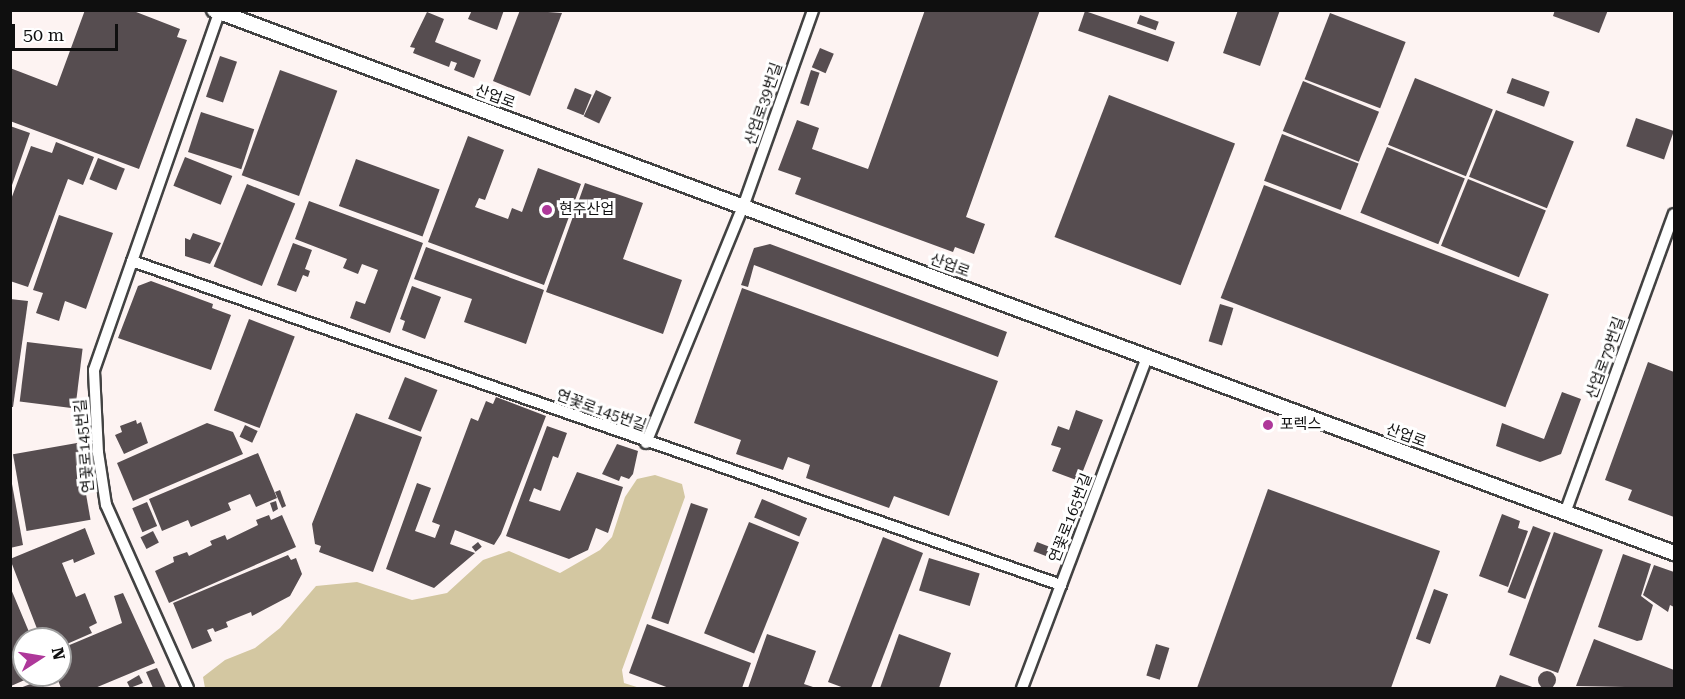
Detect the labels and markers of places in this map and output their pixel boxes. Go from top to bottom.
place label: 현주산업 [559,201,614,219]
marker: 현주산업 [540,203,554,217]
place label: 포렉스 [1280,416,1321,434]
marker: 포렉스 [1261,418,1275,432]

